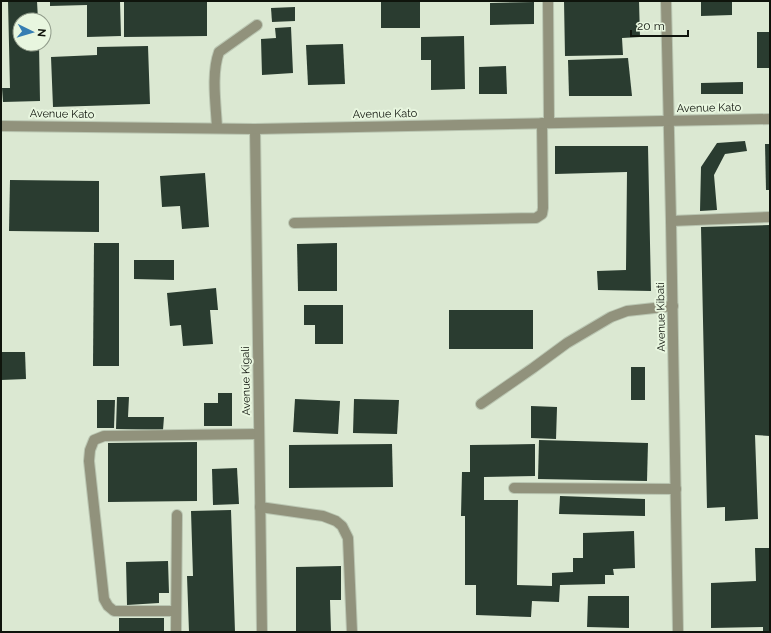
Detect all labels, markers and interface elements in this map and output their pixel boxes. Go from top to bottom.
north arrow [12,12,52,52]
scale bar [631,12,688,38]
text: 20 m [637,19,665,33]
text: N [35,28,48,38]
street label: Avenue Kato [677,101,742,115]
street label: Avenue Kato [30,107,95,121]
street label: Avenue Kato [353,107,418,121]
street label: Avenue Kibati [654,282,668,352]
street label: Avenue Kigali [239,346,253,416]

